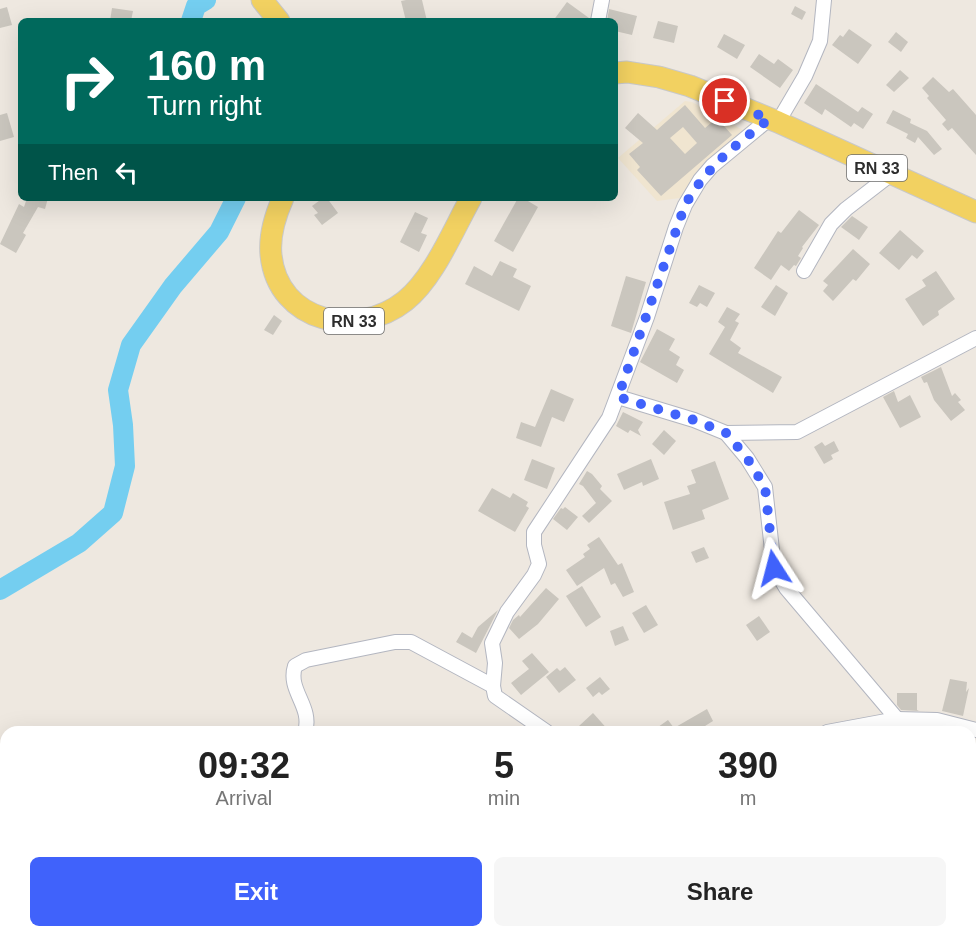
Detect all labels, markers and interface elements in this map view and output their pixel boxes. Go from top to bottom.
icon: right [48,42,126,120]
text: 160 m [147,42,266,89]
pin [699,75,750,126]
icon: arrive [708,84,741,117]
text: Turn right [147,91,262,121]
road number: RN 33 [847,155,907,181]
icon: left [110,156,143,189]
text: Then [48,160,98,185]
road number: RN 33 [324,308,384,334]
position arrow [742,536,806,600]
text: 09:32 [198,745,290,786]
text: 5 [494,745,514,786]
text: 390 [718,745,778,786]
text: Arrival [216,787,272,809]
text: min [488,787,520,809]
text: m [740,787,756,809]
button: Exit [30,857,482,926]
button: Share [494,857,946,926]

